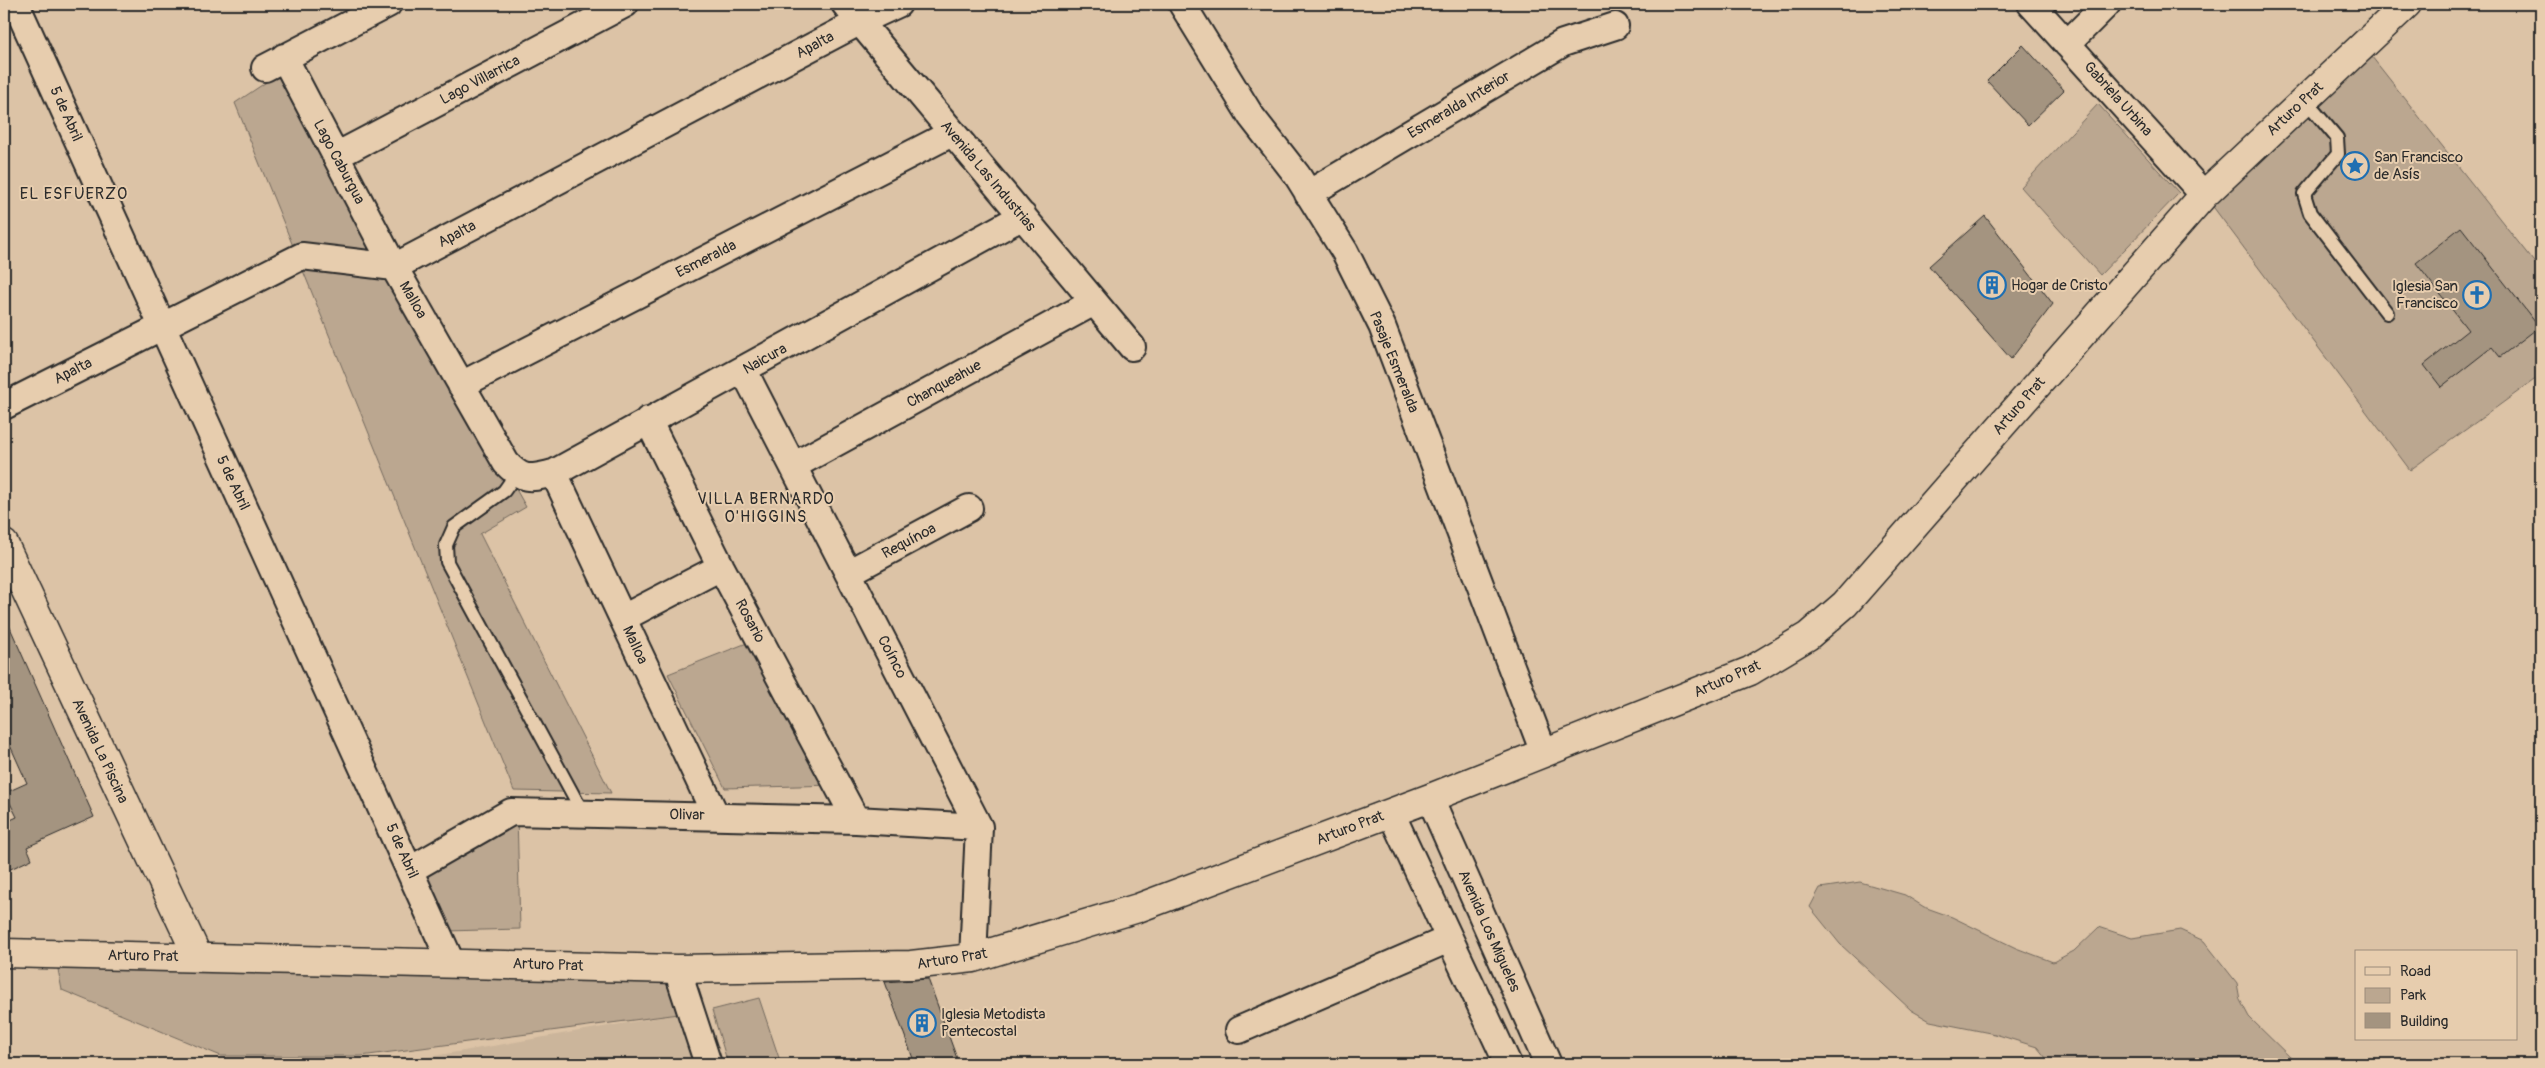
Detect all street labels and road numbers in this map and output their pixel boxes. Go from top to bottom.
street label: Apalta [793,27,837,63]
street label: Lago Villarrica [437,51,523,109]
street label: Gabriela Urbina [2079,58,2157,140]
street label: Esmeralda Interior [1404,67,1514,143]
street label: Arturo Prat [2263,77,2328,140]
street label: 5 de Abril [45,84,87,144]
street label: Lago Caburgua [309,117,369,207]
street label: Avenida Las Industrias [936,117,1040,236]
street label: Apalta [435,216,479,252]
street label: Esmeralda [673,236,739,282]
street label: Malloa [395,278,431,322]
street label: Pasaje Esmeralda [1365,308,1423,416]
street label: Naicura [740,339,790,379]
street label: Apalta [51,353,95,389]
street label: Chanqueahue [903,355,985,412]
street label: Arturo Prat [1989,372,2050,439]
street label: 5 de Abril [212,453,254,513]
street label: Requínoa [879,519,939,563]
street label: Rosario [731,596,769,646]
street label: Malloa [618,623,652,667]
street label: Coínco [873,632,911,682]
street label: Arturo Prat [1691,656,1764,702]
street label: Avenida La Piscina [67,696,133,806]
street label: Olivar [669,805,705,825]
street label: Arturo Prat [1313,806,1387,850]
street label: 5 de Abril [381,821,423,881]
street label: Avenida Los Migueles [1454,867,1525,995]
street label: Arturo Prat [915,944,989,974]
street label: Arturo Prat [107,946,180,966]
street label: Arturo Prat [512,954,585,976]

